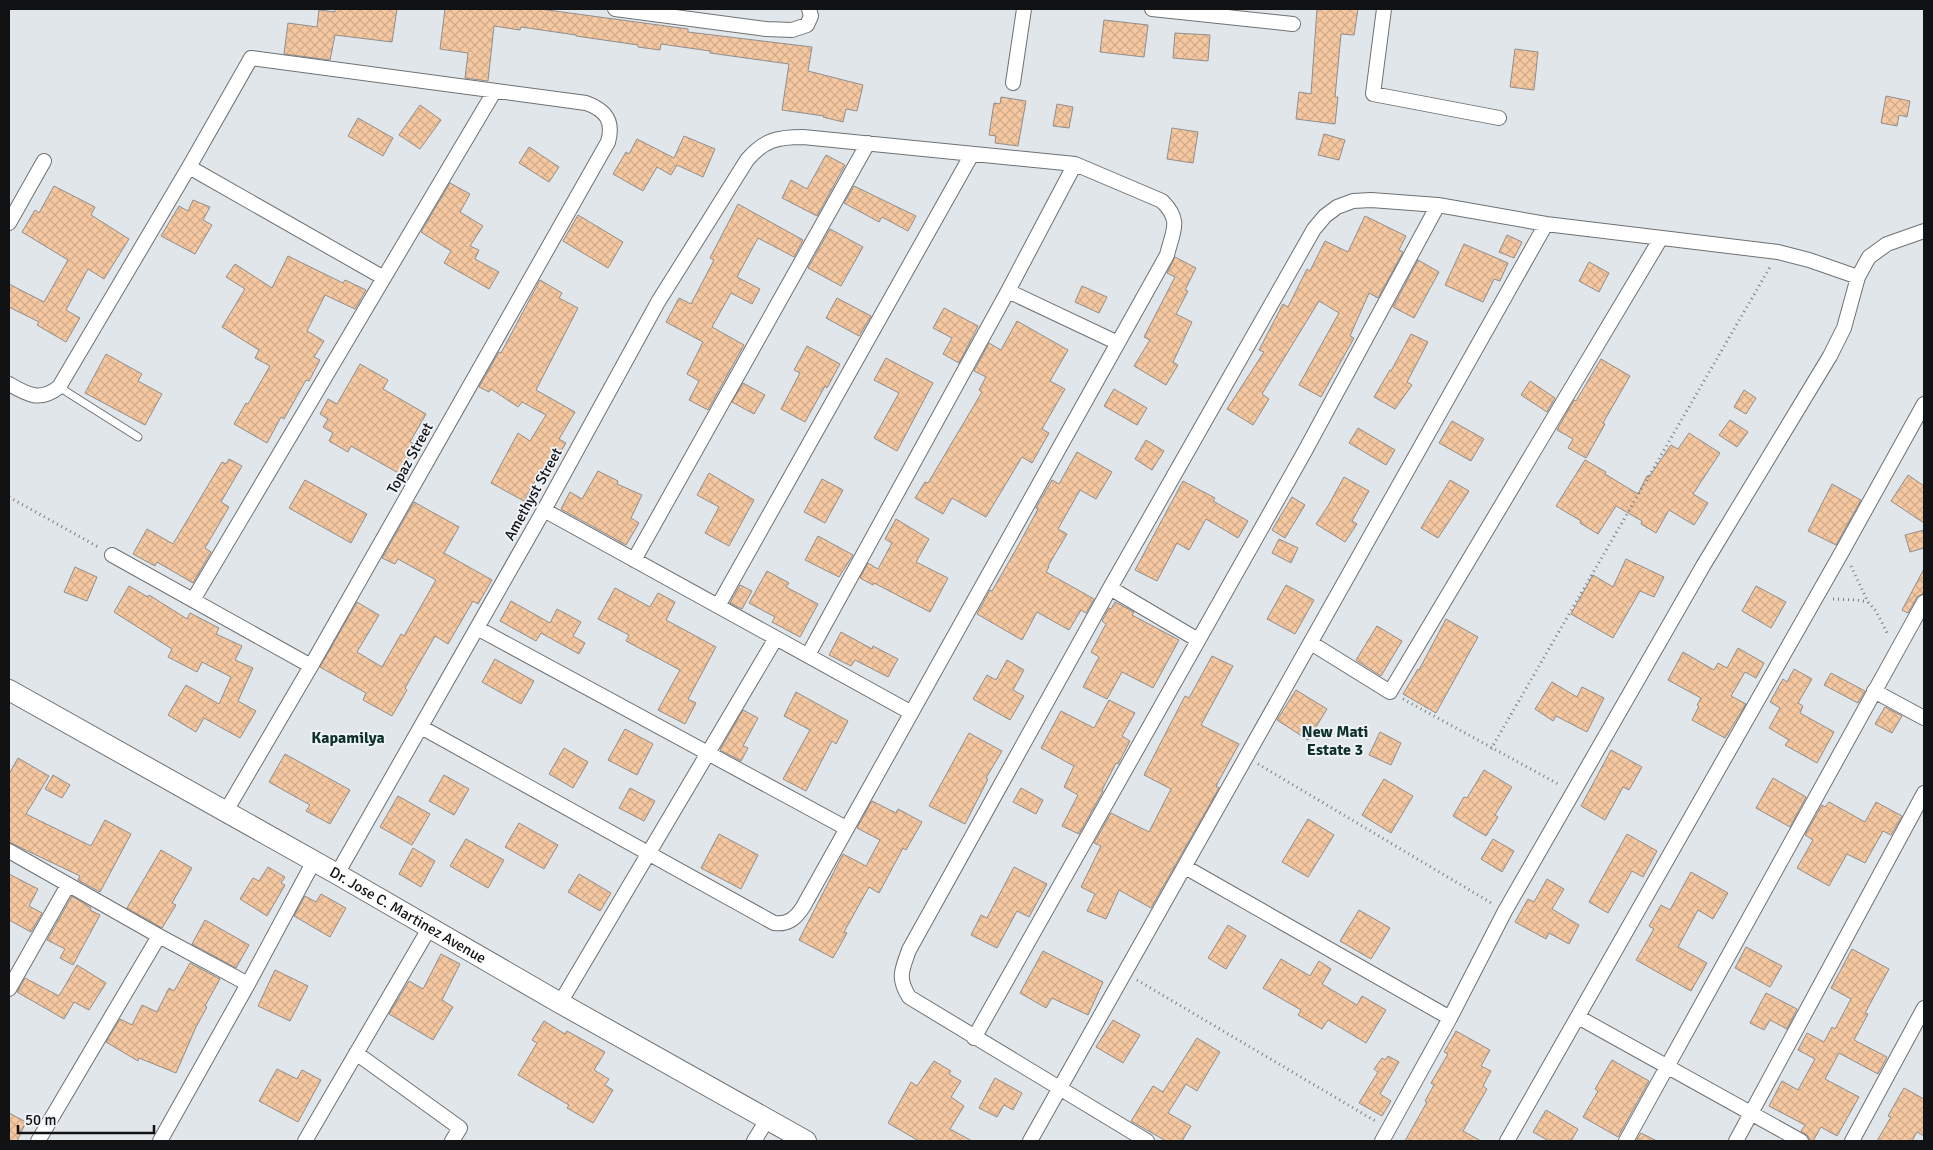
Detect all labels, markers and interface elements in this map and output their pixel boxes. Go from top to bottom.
street label: Topaz Street [383,419,437,497]
street label: Amethyst Street [500,445,566,543]
district label: New Mati Estate 3 [1302,722,1368,760]
district label: Kapamilya [311,728,385,748]
street label: Dr. Jose C. Martinez Avenue [327,863,489,967]
scale bar [18,1102,154,1134]
text: 50 m [25,1111,56,1129]

